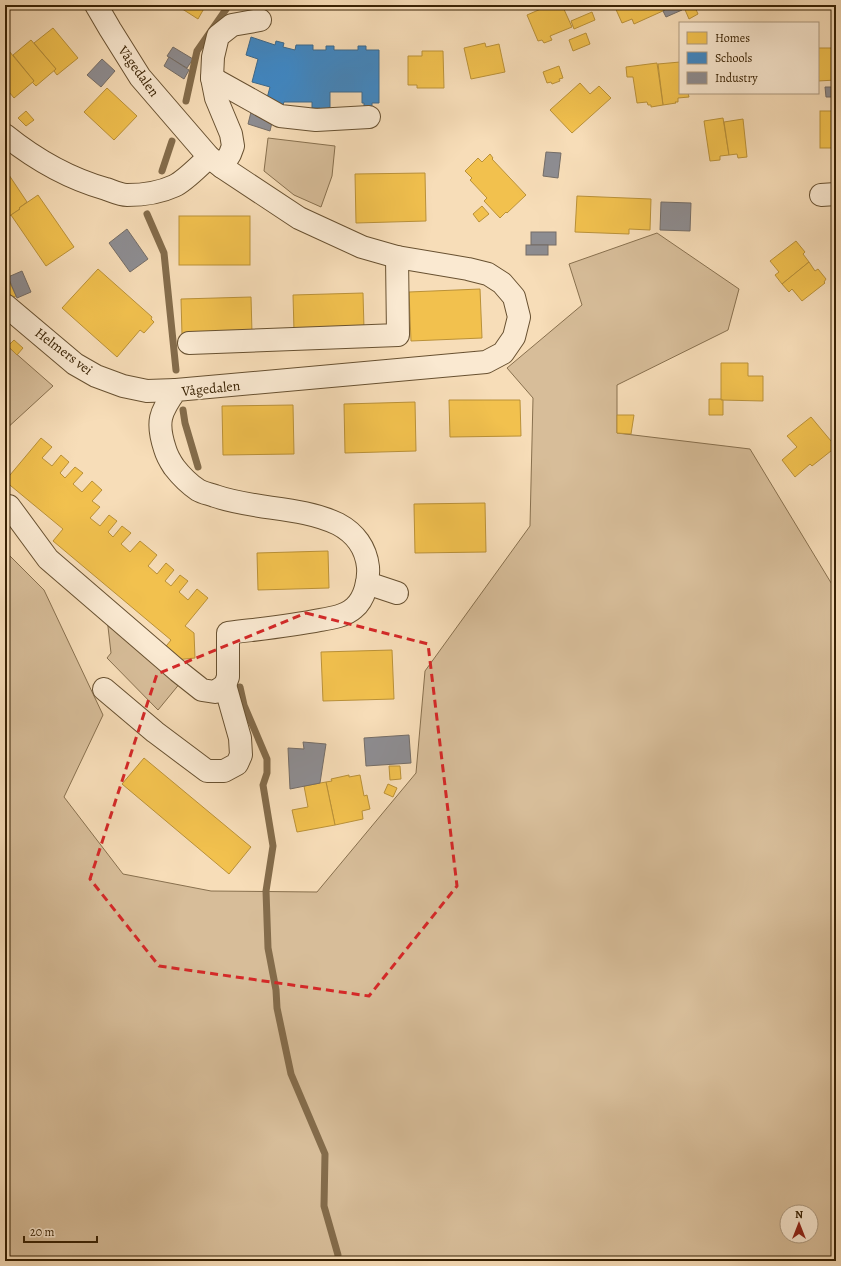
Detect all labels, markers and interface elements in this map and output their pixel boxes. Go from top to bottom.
legend [679,22,819,94]
text: Homes [715,30,750,46]
street label: Vågedalen [113,41,164,101]
text: Schools [715,50,752,66]
text: Industry [715,70,758,86]
street label: Helmers vei [31,323,97,379]
street label: Vågedalen [180,376,242,401]
north arrow [779,1204,819,1244]
text: N [795,1207,803,1222]
scale bar [24,1218,97,1244]
text: 20 m [30,1224,54,1240]

